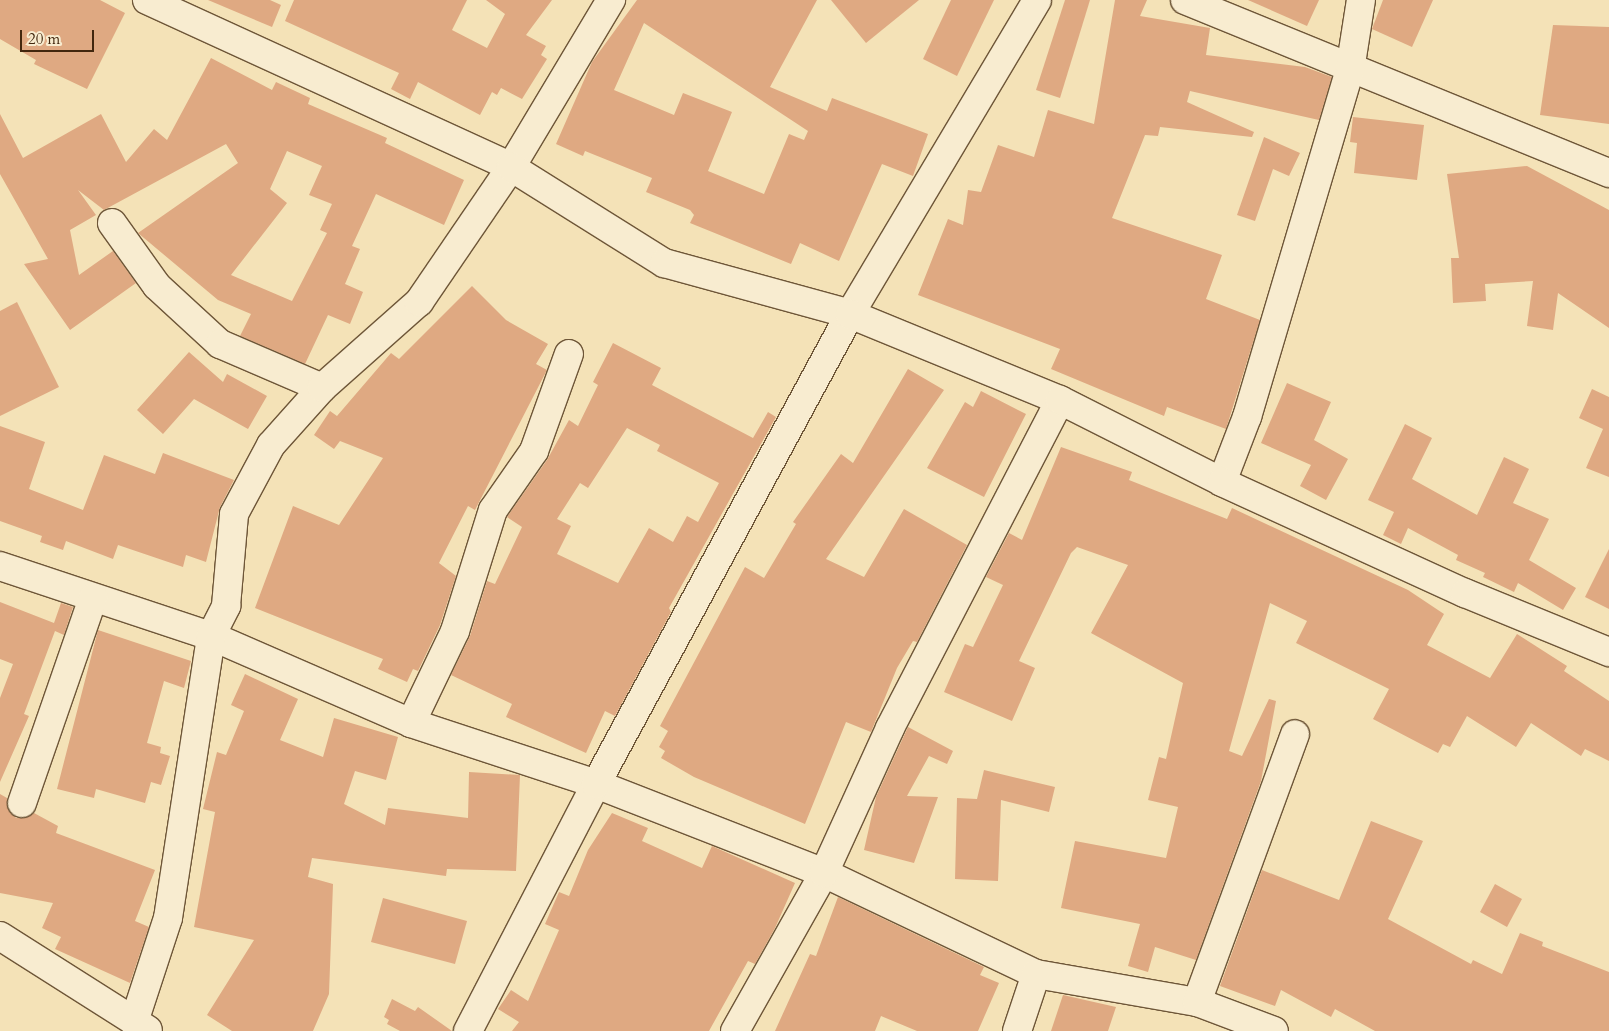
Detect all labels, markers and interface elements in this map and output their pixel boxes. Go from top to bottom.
scale bar [22,20,96,52]
text: 20 m [28,29,60,49]

